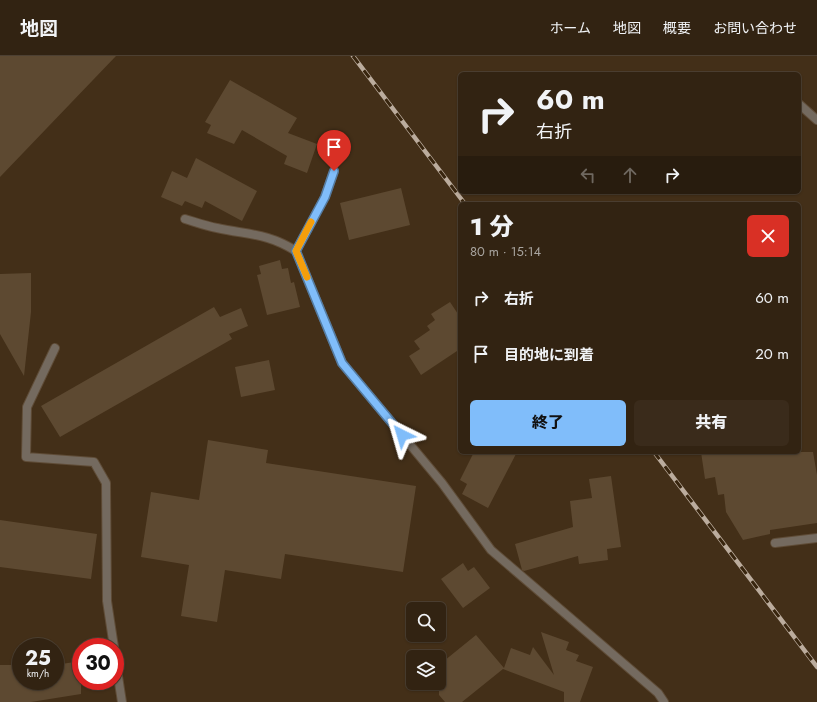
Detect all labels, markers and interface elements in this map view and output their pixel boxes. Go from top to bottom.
text: 地図 [20,15,58,42]
text: ホーム [549,18,591,38]
text: 地図 [613,18,641,38]
text: 概要 [663,18,691,38]
text: お問い合わせ [713,18,797,38]
text: 60 m [536,79,605,120]
icon: right [470,88,522,140]
text: 右折 [536,119,572,145]
pin [317,130,351,171]
icon: arrive [323,136,345,158]
icon: left [577,164,599,186]
icon: ahead [619,164,641,186]
icon: right [661,164,683,186]
text: 1 分 [470,209,514,244]
button: close [747,215,789,257]
text: 80 m · 15:14 [470,242,541,261]
icon: right [470,287,492,309]
text: 60 m [755,287,789,309]
text: 右折 [504,288,534,310]
icon: arrive [470,343,492,365]
text: 20 m [755,343,789,365]
text: 目的地に到着 [504,344,594,366]
button: 終了 [470,400,626,446]
button: 共有 [634,400,789,446]
position arrow [381,414,423,456]
map controls [406,602,446,690]
button: search [406,602,446,642]
speed limit sign: 30 [72,638,124,690]
text: 25 [25,644,51,673]
button: layers [406,650,446,690]
text: km/h [27,666,49,681]

